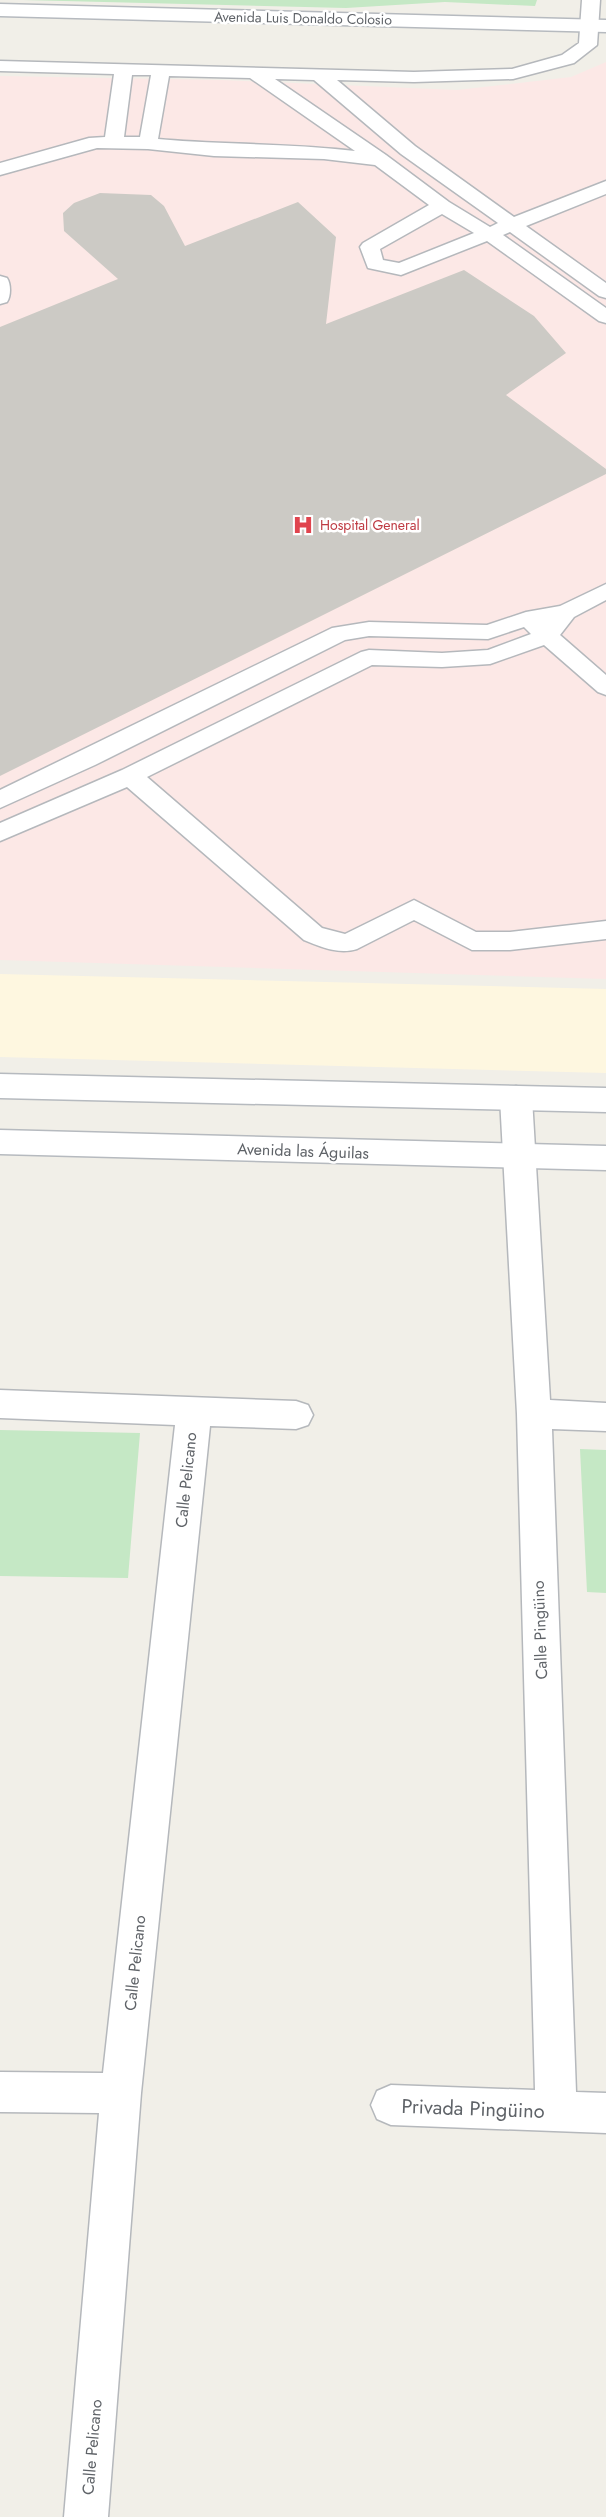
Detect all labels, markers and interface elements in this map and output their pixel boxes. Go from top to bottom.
street label: Avenida Luis Donaldo Colosio [214,6,392,30]
hospital icon: Hospital General [291,513,315,537]
place label: Hospital General [320,515,420,535]
street label: Avenida las Águilas [237,1137,369,1165]
street label: Calle Pelicano [170,1431,202,1529]
street label: Calle Pingüino [527,1580,553,1680]
street label: Calle Pelicano [119,1914,151,2012]
street label: Privada Pingüino [401,2092,545,2126]
street label: Calle Pelicano [76,2398,108,2496]

